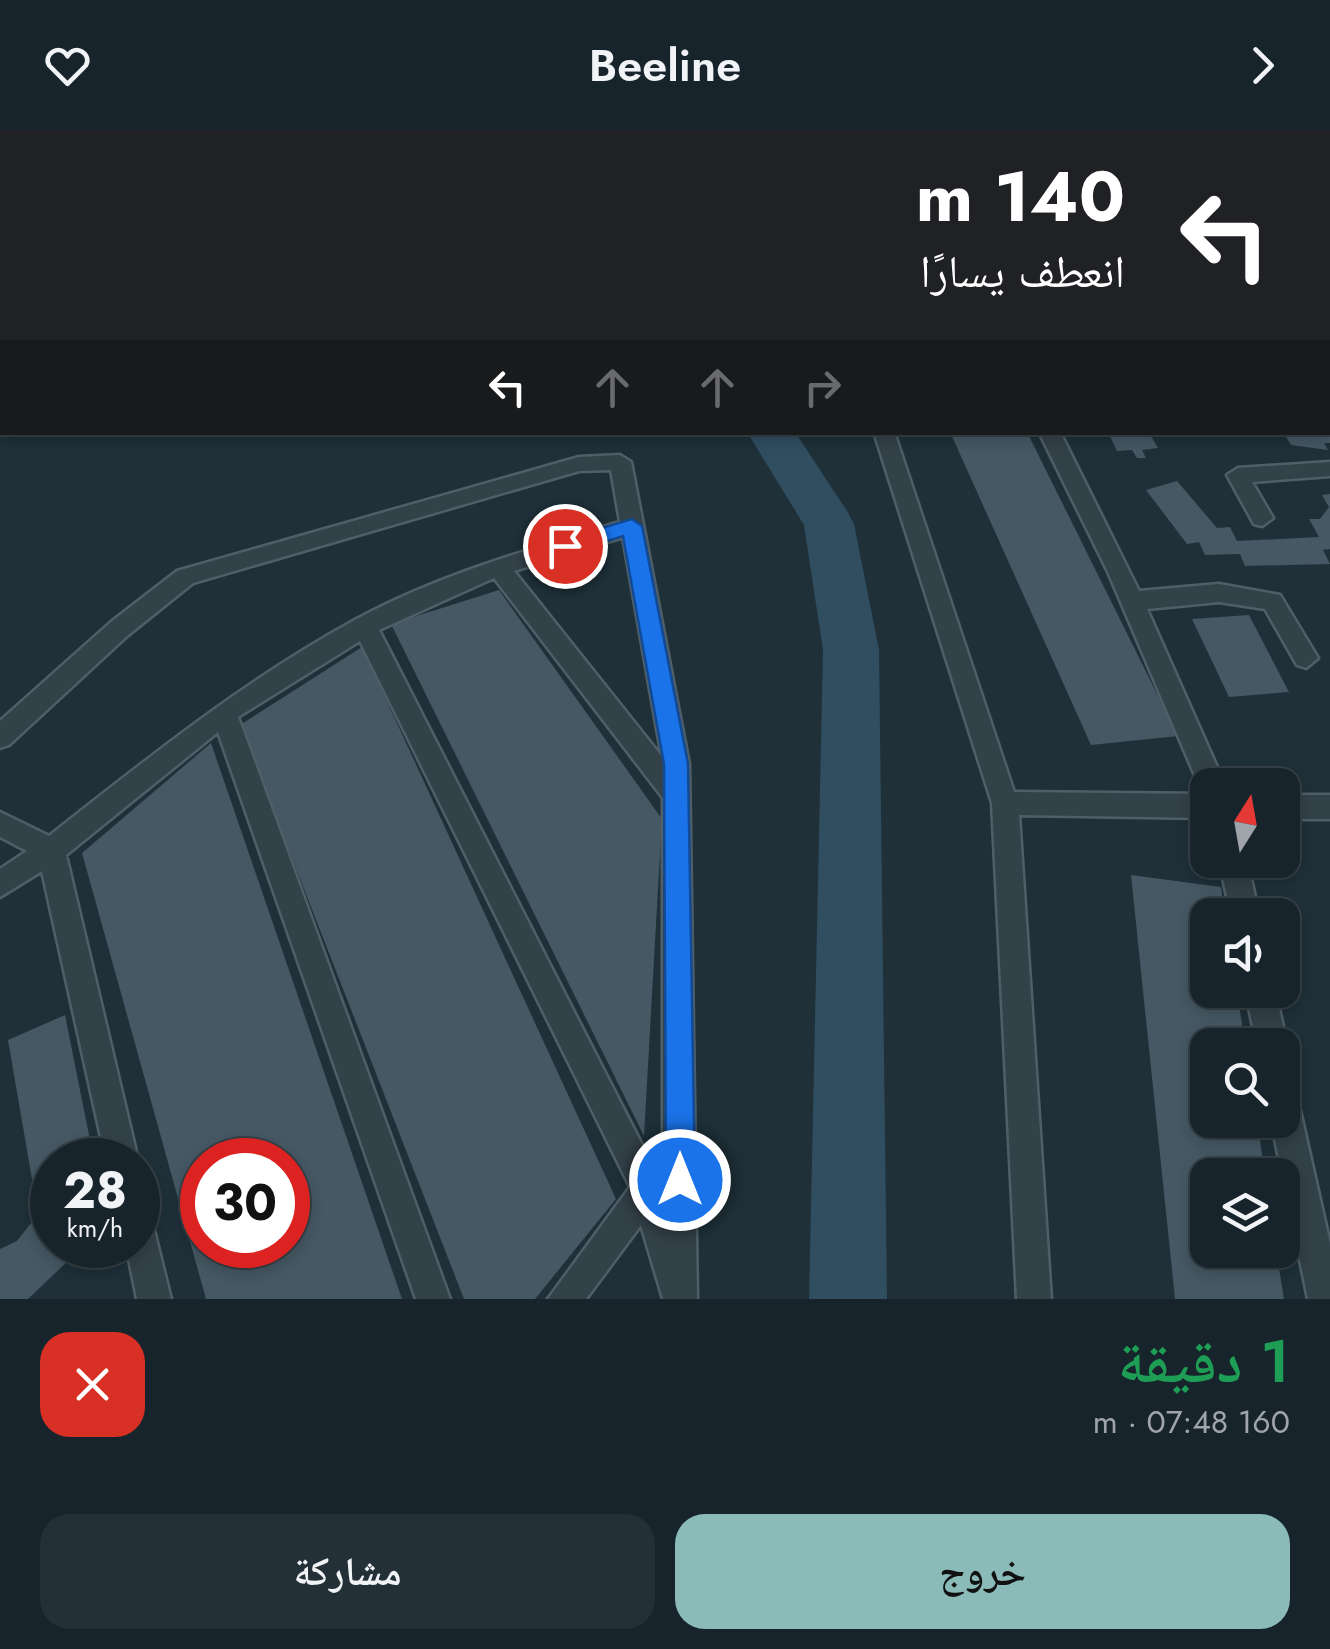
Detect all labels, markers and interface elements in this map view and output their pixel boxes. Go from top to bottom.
text: Beeline [589,33,741,98]
icon: heart [40,38,95,93]
icon: forward [1235,38,1290,93]
text: 140 m [916,146,1125,247]
icon: left [1160,170,1290,300]
text: انعطف يسارًا [920,239,1125,304]
icon: left [480,360,535,415]
icon: ahead [585,360,640,415]
icon: ahead [690,360,745,415]
icon: right [795,360,850,415]
pin [523,504,608,589]
icon: arrive [538,519,593,574]
north arrow [1190,768,1300,878]
map controls [1190,768,1300,1268]
button: sound [1190,898,1300,1008]
button: search [1190,1028,1300,1138]
position arrow [628,1128,732,1232]
speed limit sign: 30 [180,1138,310,1268]
text: 28 [63,1154,127,1227]
button: layers [1190,1158,1300,1268]
text: km/h [67,1210,123,1246]
text: 1 دقيقة [1118,1318,1290,1405]
button: close [40,1332,145,1437]
text: 160 m · 07:48 [1093,1399,1290,1445]
button: مشاركة [40,1514,655,1629]
button: خروج [675,1514,1290,1629]

